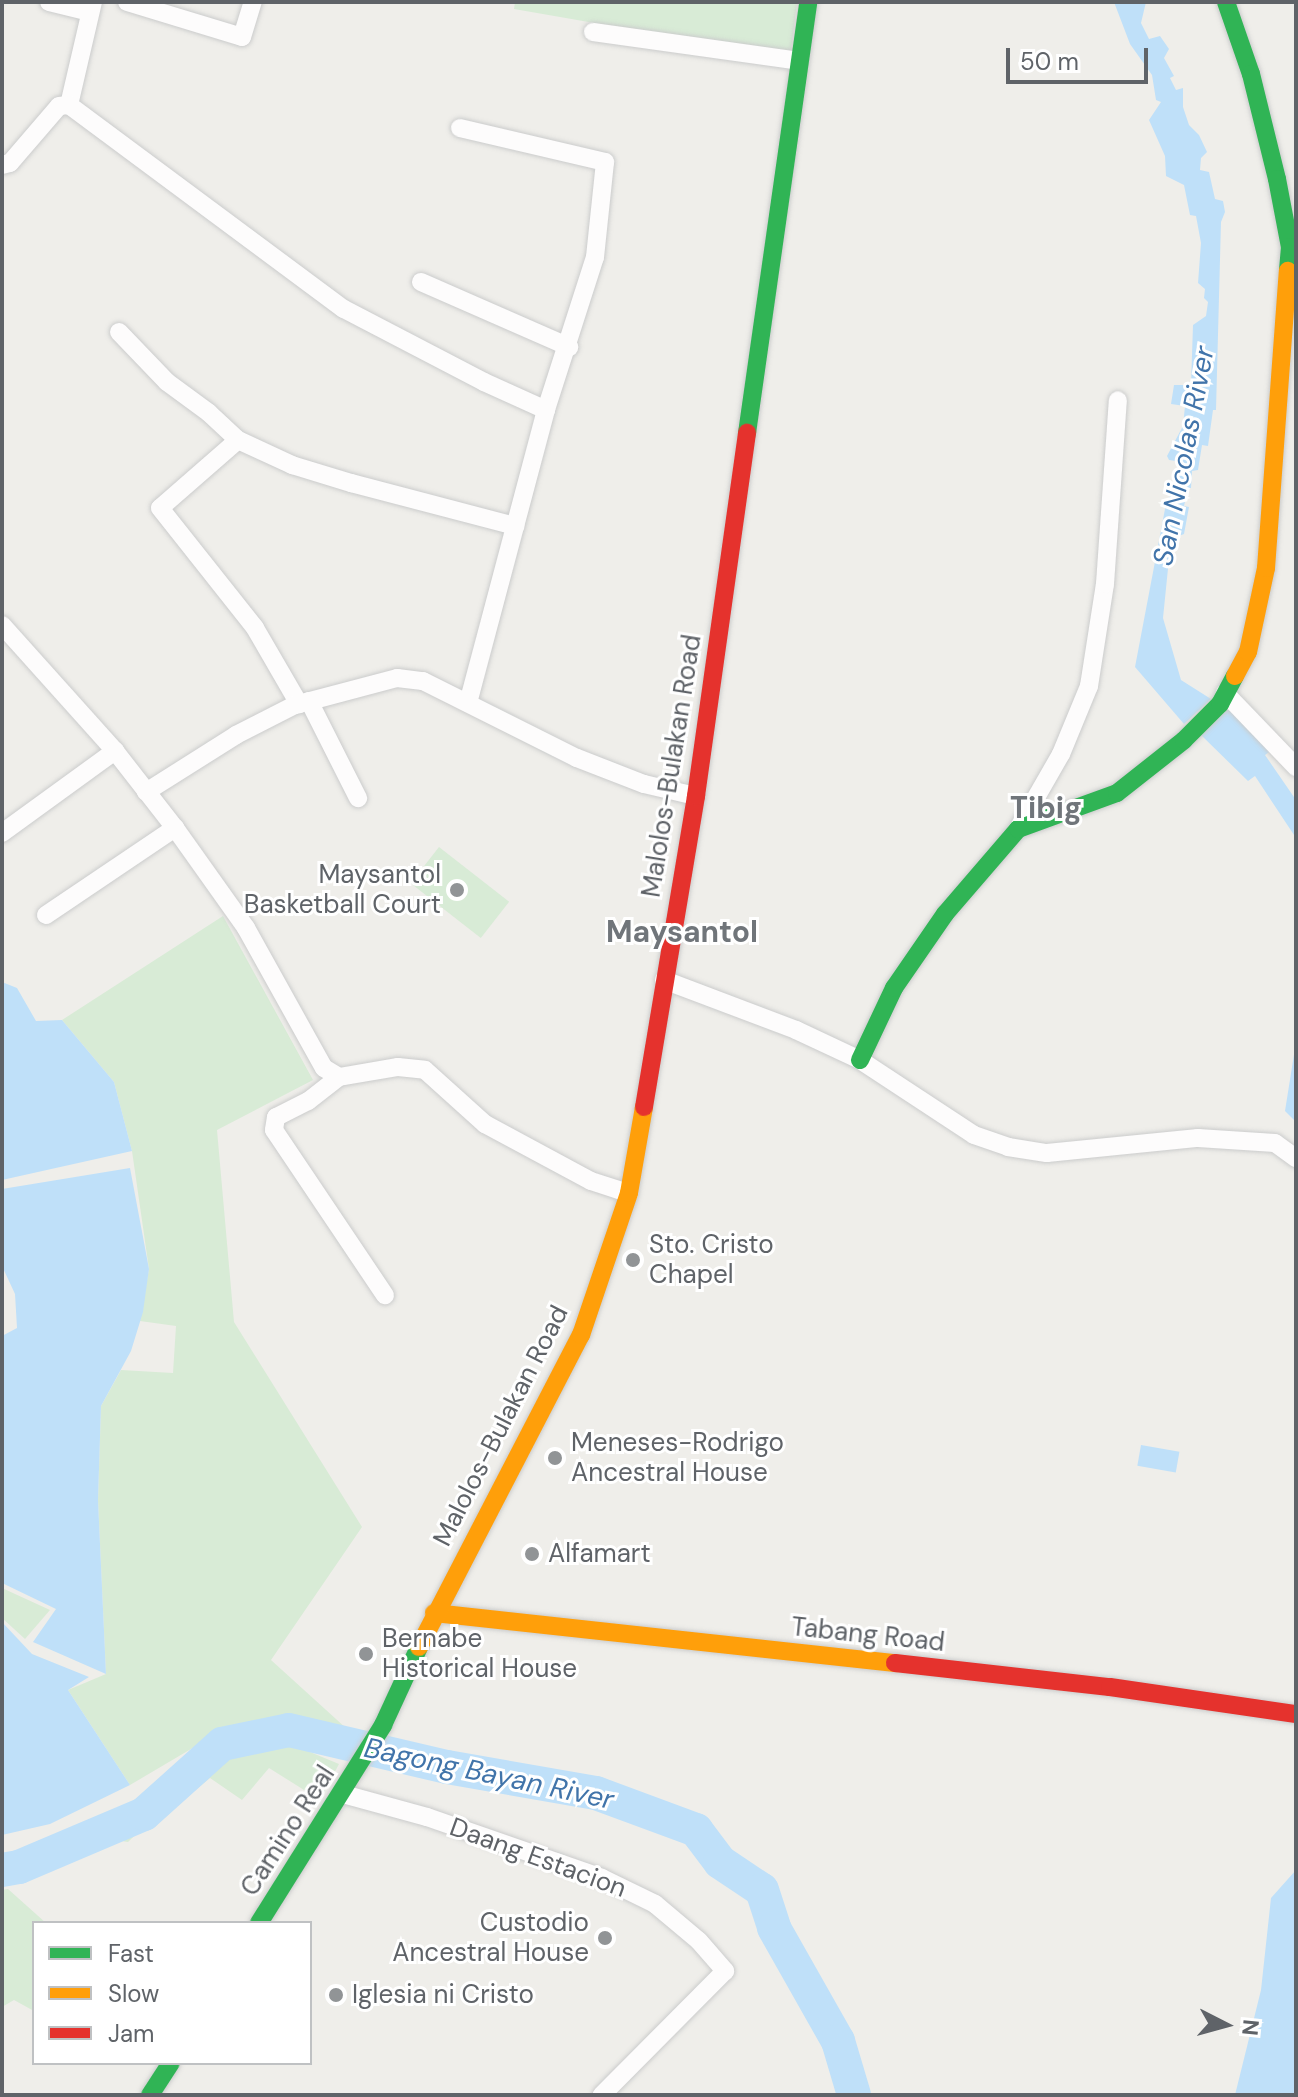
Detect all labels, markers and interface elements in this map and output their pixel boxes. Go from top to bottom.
scale bar [1010,32,1152,82]
text: 50 m [1020,46,1079,77]
water label: San Nicolas River [1146,343,1222,569]
street label: Malolos-Bulakan Road [636,632,708,900]
district label: Tibig [1010,790,1082,826]
place label: Maysantol Basketball Court [244,859,441,920]
marker: Maysantol Basketball Court [448,881,466,899]
district label: Maysantol [606,914,758,950]
place label: Sto. Cristo Chapel [649,1229,774,1290]
marker: Sto. Cristo Chapel [624,1251,642,1269]
street label: Malolos-Bulakan Road [427,1301,575,1551]
place label: Meneses-Rodrigo Ancestral House [571,1427,784,1488]
marker: Meneses-Rodrigo Ancestral House [546,1449,564,1467]
place label: Alfamart [548,1538,651,1570]
marker: Alfamart [523,1545,541,1563]
street label: Tabang Road [790,1611,946,1659]
place label: Bernabe Historical House [382,1623,577,1684]
marker: Bernabe Historical House [357,1645,375,1663]
water label: Bagong Bayan River [361,1731,617,1817]
street label: Camino Real [234,1760,342,1902]
street label: Daang Estacion [446,1812,630,1904]
place label: Custodio Ancestral House [392,1907,589,1968]
legend [32,1921,312,2065]
marker: Custodio Ancestral House [596,1929,614,1947]
text: Fast [108,1938,154,1969]
text: Slow [108,1978,159,2009]
place label: Iglesia ni Cristo [352,1979,534,2011]
north arrow [1186,1985,1266,2065]
marker: Iglesia ni Cristo [327,1986,345,2004]
text: Jam [108,2018,154,2049]
text: N [1235,2018,1266,2037]

